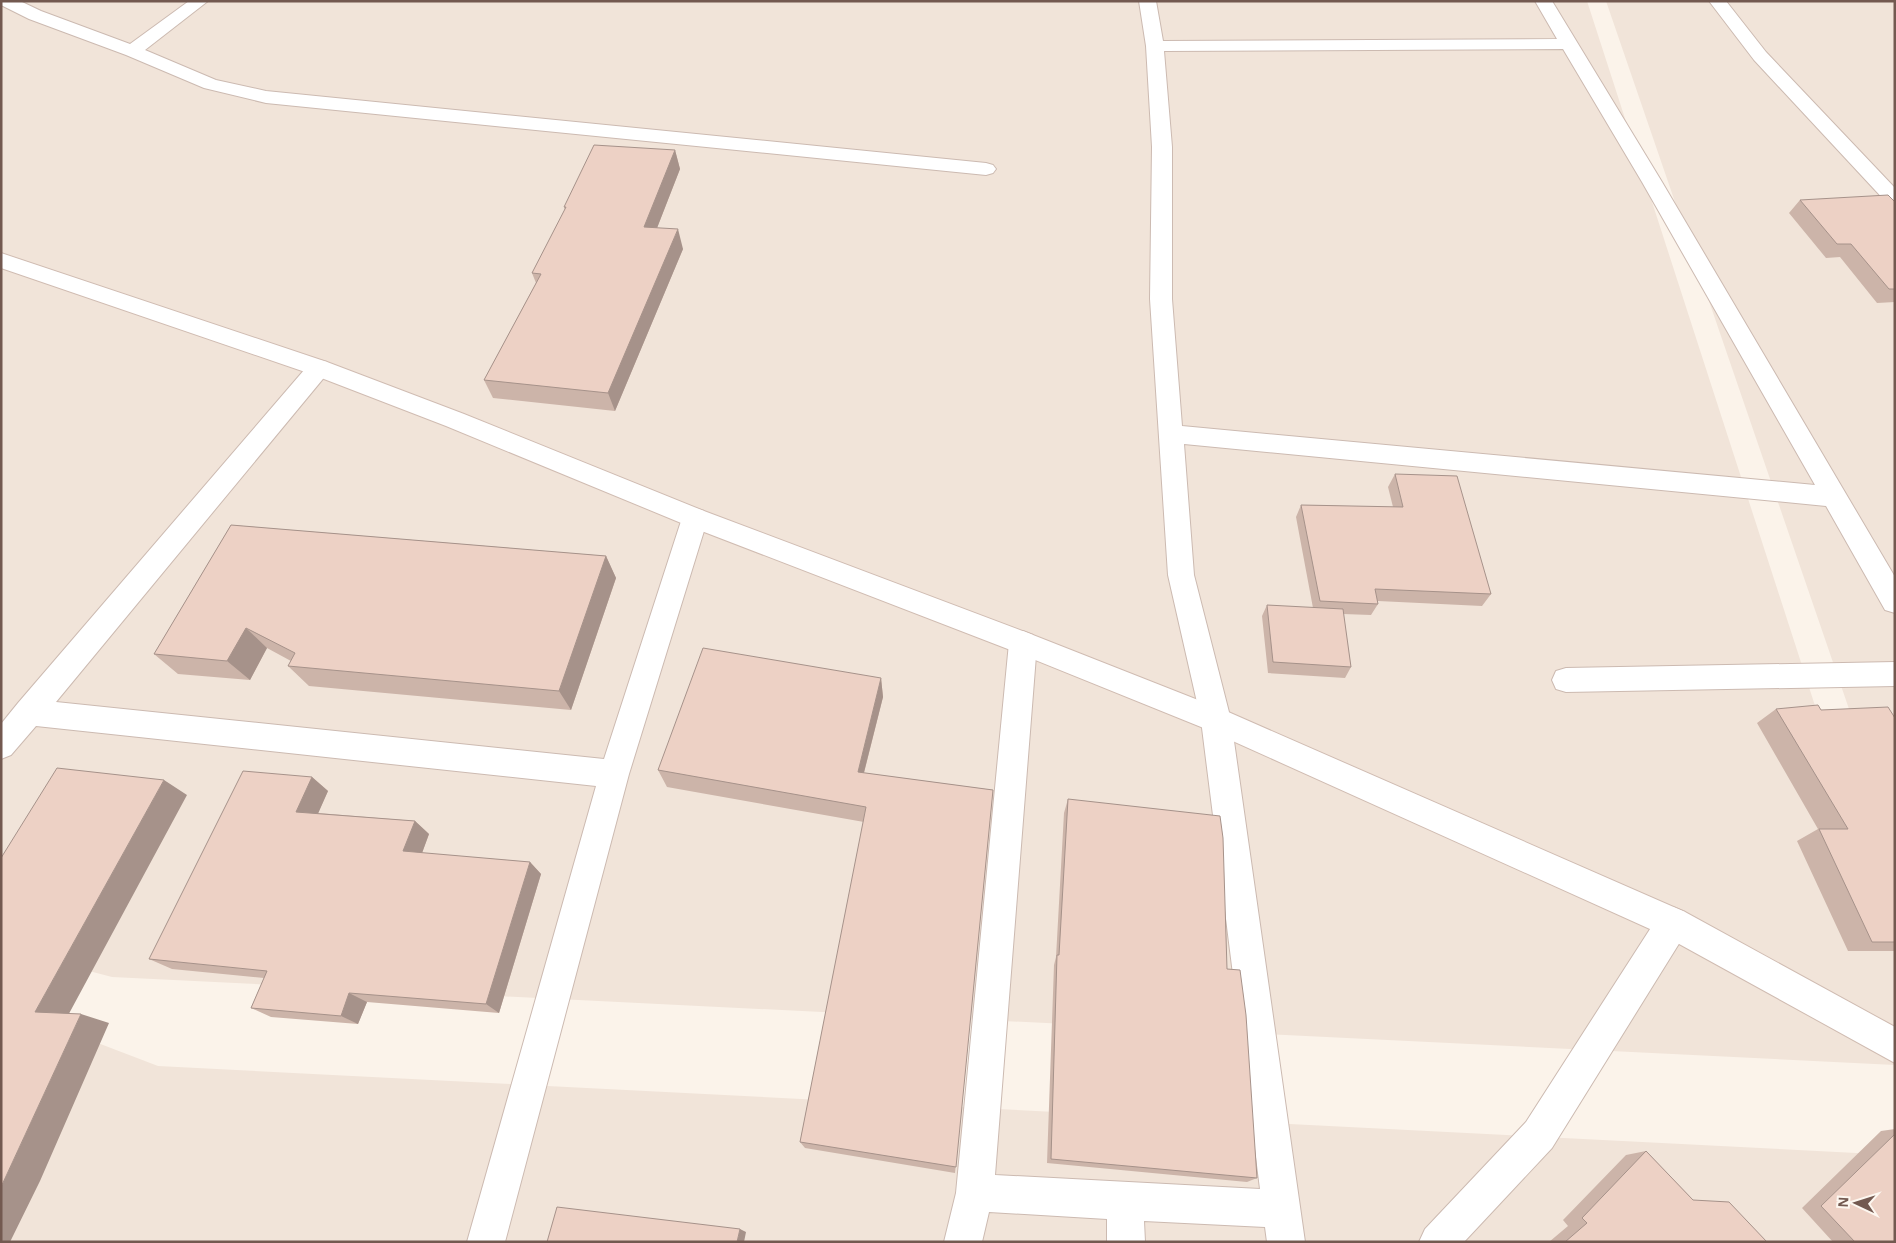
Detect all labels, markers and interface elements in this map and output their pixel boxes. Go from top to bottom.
north arrow [1831,1178,1881,1228]
text: N [1835,1196,1851,1208]

